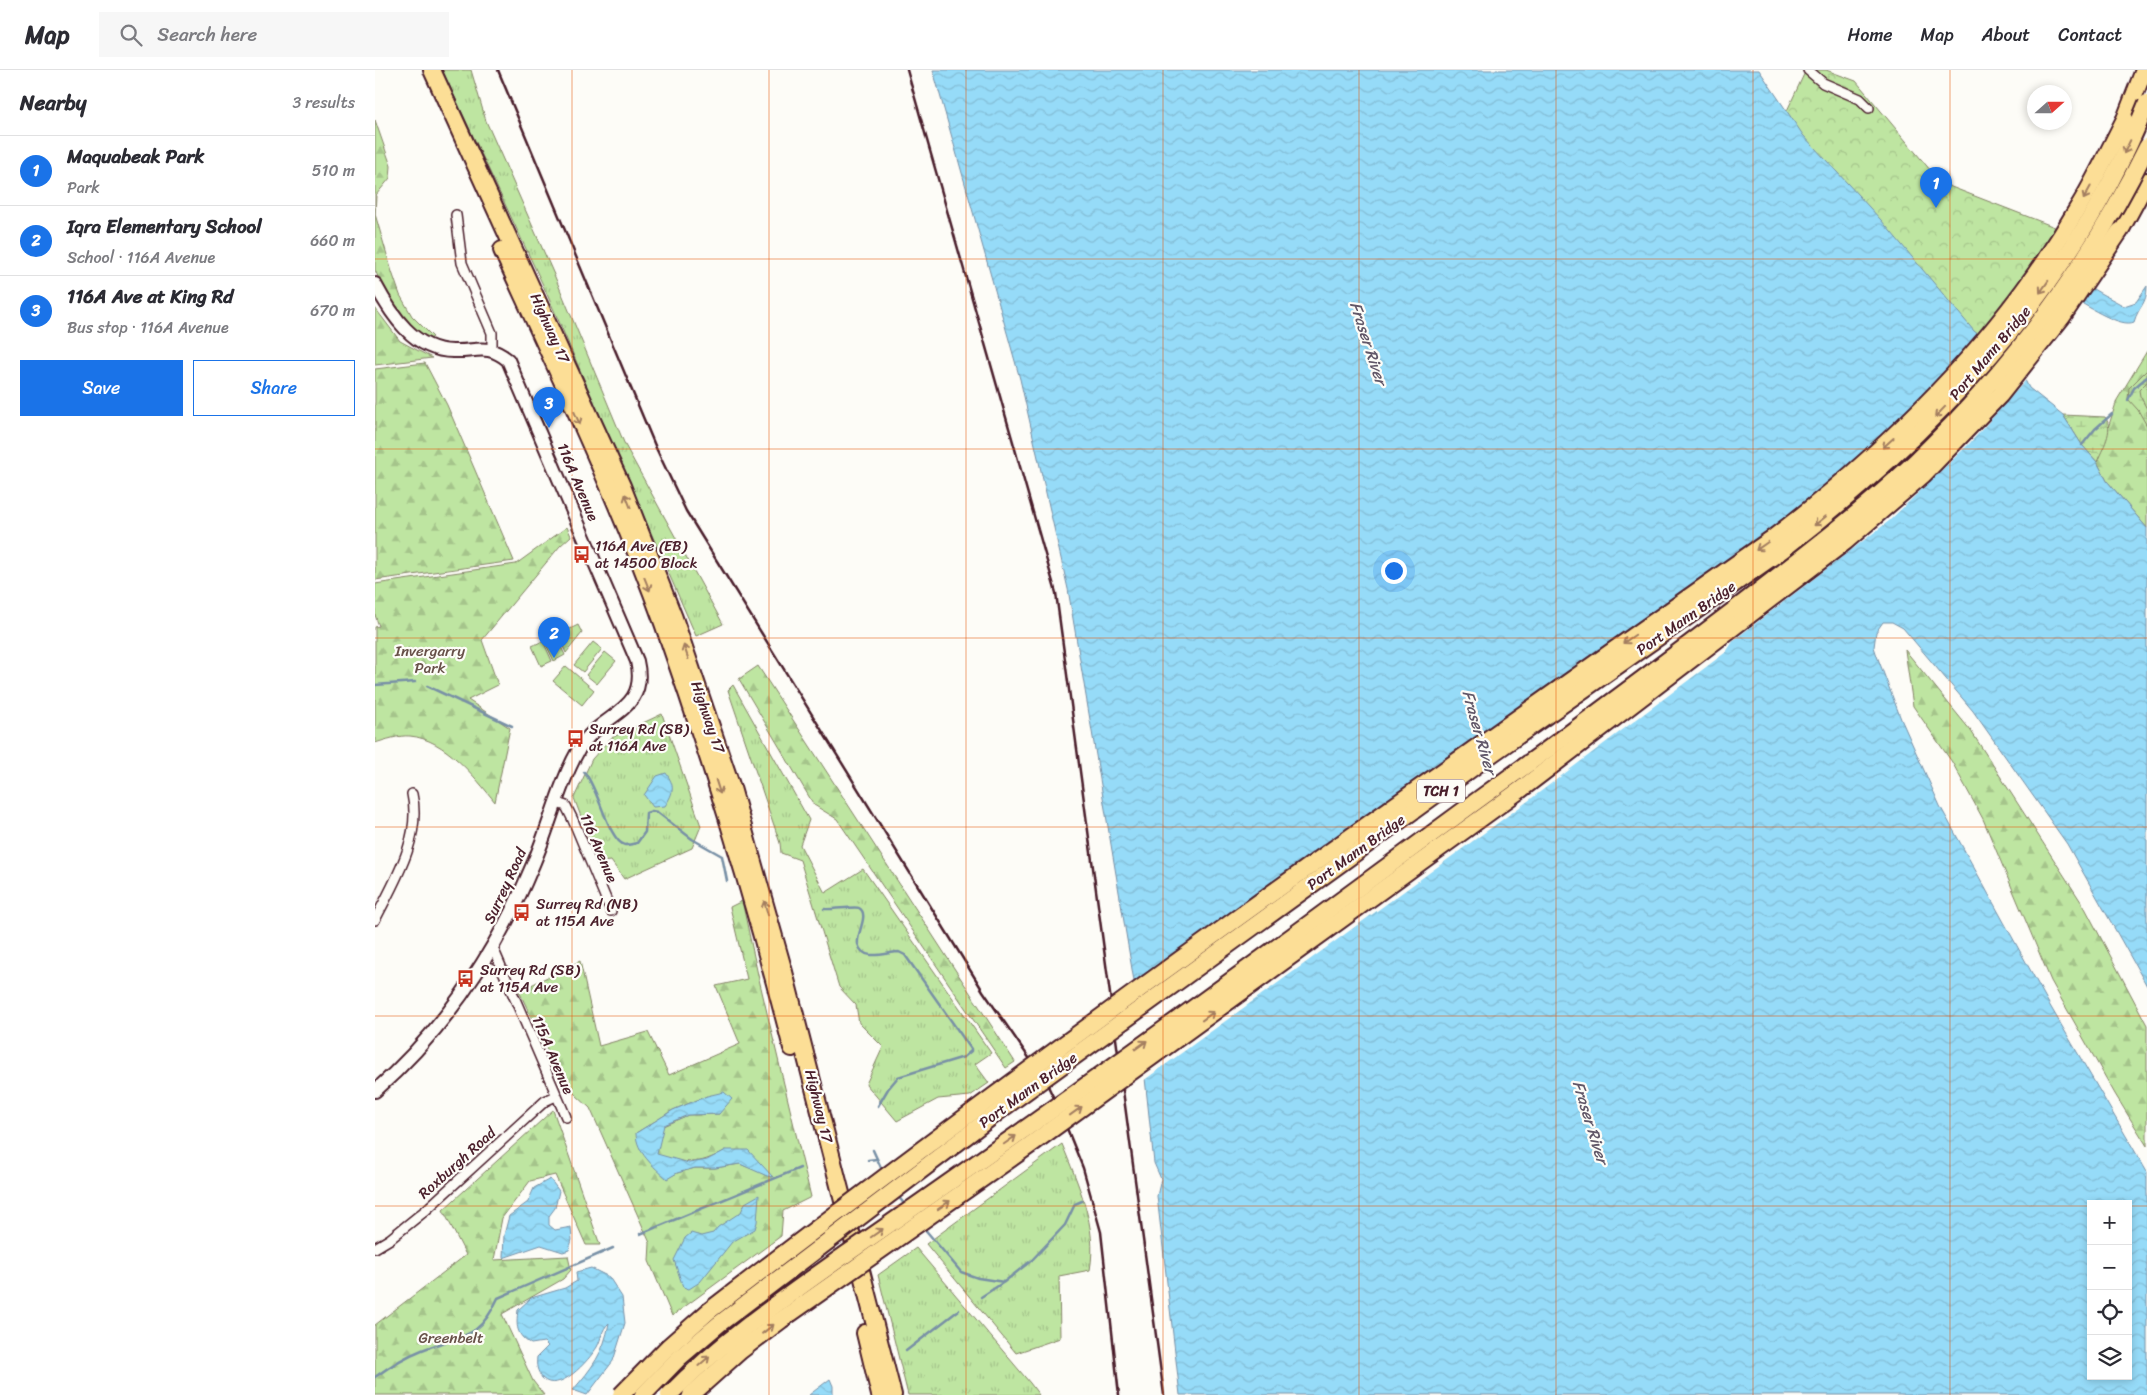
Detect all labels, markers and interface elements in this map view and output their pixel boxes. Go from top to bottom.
search box [99,12,449,57]
text: Map [25,14,69,56]
text: Search here [157,18,257,51]
text: Home [1848,19,1893,51]
text: Map [1921,19,1954,51]
text: About [1982,19,2030,51]
text: Contact [2058,19,2122,51]
icon: search [117,21,145,49]
text: Nearby [20,84,86,122]
north arrow [2027,85,2072,130]
text: 3 results [292,88,355,117]
text: Maquabeak Park [67,140,204,173]
one-way arrow [2122,140,2132,155]
text: 1 [33,156,39,185]
text: 510 m [312,156,355,185]
pin: 1 [1920,167,1952,208]
text: Park [67,173,100,202]
one-way arrow [2081,186,2091,200]
text: Iqra Elementary School [67,210,262,243]
text: 2 [31,226,41,255]
text: 660 m [310,226,355,255]
text: School · 116A Avenue [67,243,215,272]
text: 116A Ave at King Rd [67,280,233,313]
one-way arrow [2039,280,2049,294]
street label: Highway 17 [523,289,578,369]
text: 3 [32,296,40,325]
text: 670 m [310,296,355,325]
water label: Fraser River [1341,298,1397,392]
street label: Port Mann Bridge [1942,300,2038,406]
text: Bus stop · 116A Avenue [67,313,229,342]
button: Save [20,360,183,416]
button: Share [193,360,355,416]
pin: 3 [533,387,565,428]
one-way arrow [1934,405,1946,418]
one-way arrow [573,410,583,425]
one-way arrow [1881,437,1894,448]
street label: 116A Avenue [550,439,606,525]
one-way arrow [623,494,632,509]
one-way arrow [1813,516,1827,526]
place label: 116A Ave (EB) at 14500 Block [595,533,698,576]
one-way arrow [1756,541,1770,551]
bus stop icon: 116A Ave (EB) at 14500 Block [571,545,591,565]
your location [1381,558,1407,584]
street label: Port Mann Bridge [1631,574,1742,662]
one-way arrow [643,576,652,591]
pin: 2 [538,617,570,658]
one-way arrow [1623,634,1637,644]
park label: Invergarry Park [394,638,465,681]
one-way arrow [681,645,690,661]
street label: Highway 17 [684,677,733,758]
water label: Fraser River [1454,687,1506,781]
place label: Surrey Rd (SB) at 116A Ave [589,716,689,759]
bus stop icon: Surrey Rd (SB) at 116A Ave [565,728,585,748]
one-way arrow [714,778,723,794]
road number: TCH 1 [1417,779,1465,802]
street label: Port Mann Bridge [1301,807,1411,897]
street label: 116 Avenue [573,809,625,887]
street label: Surrey Road [476,843,534,928]
place label: Surrey Rd (NB) at 115A Ave [536,891,637,934]
one-way arrow [761,900,770,916]
bus stop icon: Surrey Rd (NB) at 115A Ave [512,903,532,923]
place label: Surrey Rd (SB) at 115A Ave [480,957,580,1000]
bus stop icon: Surrey Rd (SB) at 115A Ave [456,969,476,989]
street label: 115A Avenue [525,1011,581,1099]
one-way arrow [1201,1011,1215,1021]
one-way arrow [1134,1040,1148,1050]
street label: Port Mann Bridge [973,1045,1083,1135]
street label: Highway 17 [797,1067,841,1147]
water label: Fraser River [1564,1077,1618,1171]
one-way arrow [1069,1106,1083,1116]
street label: Roxburgh Road [412,1120,503,1205]
one-way arrow [1002,1135,1016,1145]
one-way arrow [937,1200,951,1210]
map controls [2087,1200,2132,1380]
button: + [2087,1200,2132,1245]
one-way arrow [869,1228,883,1238]
button: − [2087,1245,2132,1290]
button: locate [2087,1290,2132,1335]
one-way arrow [761,1324,775,1334]
park label: Greenbelt [418,1325,484,1351]
button: layers [2087,1335,2132,1380]
one-way arrow [697,1356,710,1367]

